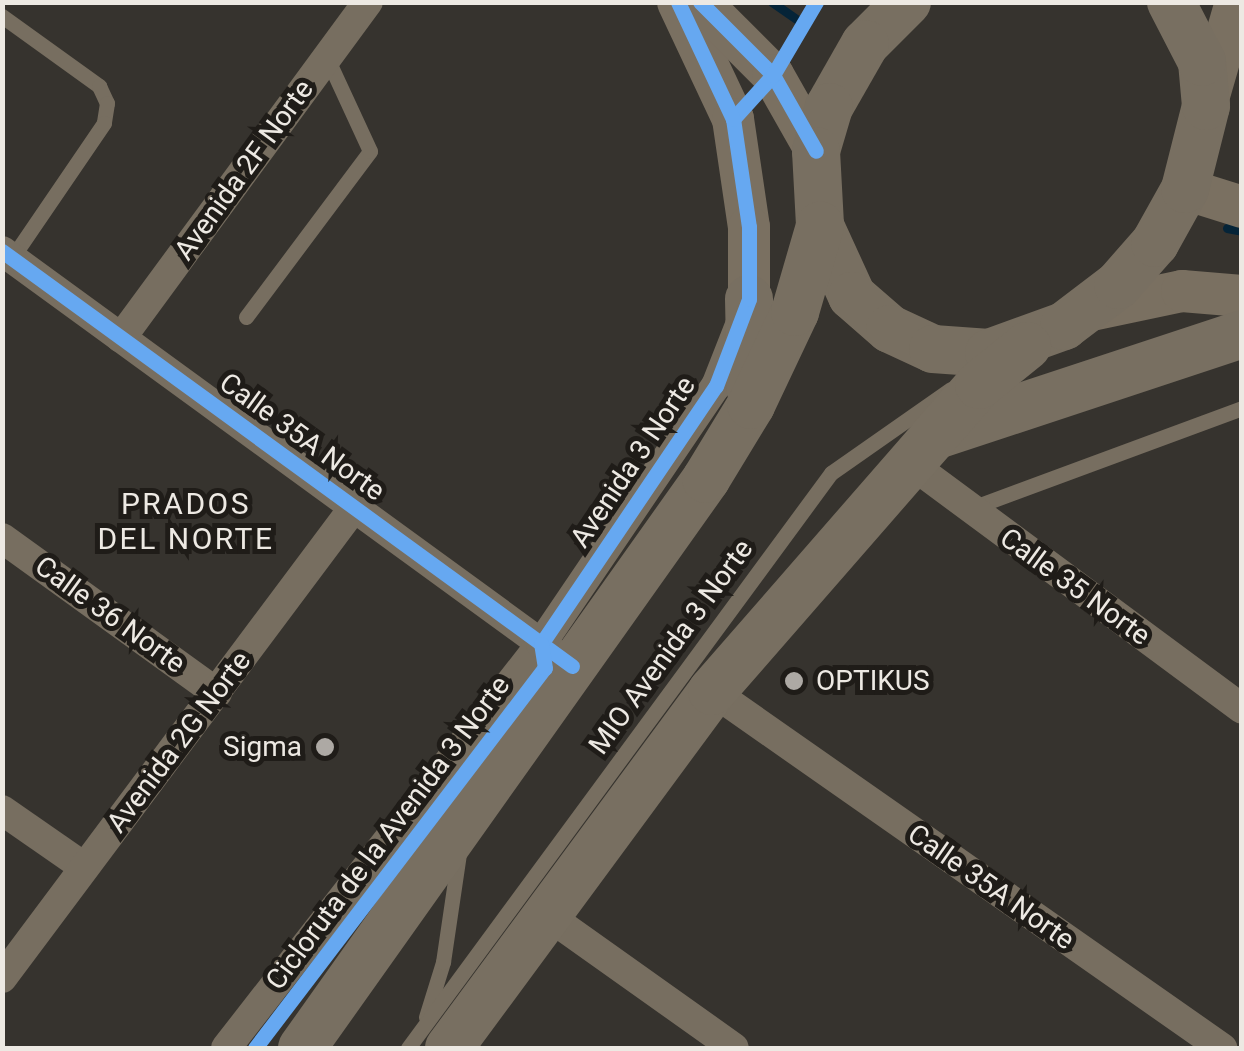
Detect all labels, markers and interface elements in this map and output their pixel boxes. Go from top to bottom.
street label: Avenida 2F Norte [167,73,321,267]
street label: Calle 35A Norte [213,366,391,508]
street label: Avenida 3 Norte [563,370,703,554]
district label: PRADOS DEL NORTE [97,486,275,556]
street label: Calle 35 Norte [993,521,1157,653]
street label: MIO Avenida 3 Norte [582,533,760,761]
street label: Calle 36 Norte [28,549,192,681]
street label: Avenida 2G Norte [100,645,258,839]
place label: OPTIKUS [816,664,930,698]
marker: OPTIKUS [781,668,807,694]
street label: Cicloruta de la Avenida 3 Norte [259,669,517,997]
place label: Sigma [223,730,302,764]
marker: Sigma [312,734,338,760]
street label: Calle 35A Norte [901,817,1081,957]

